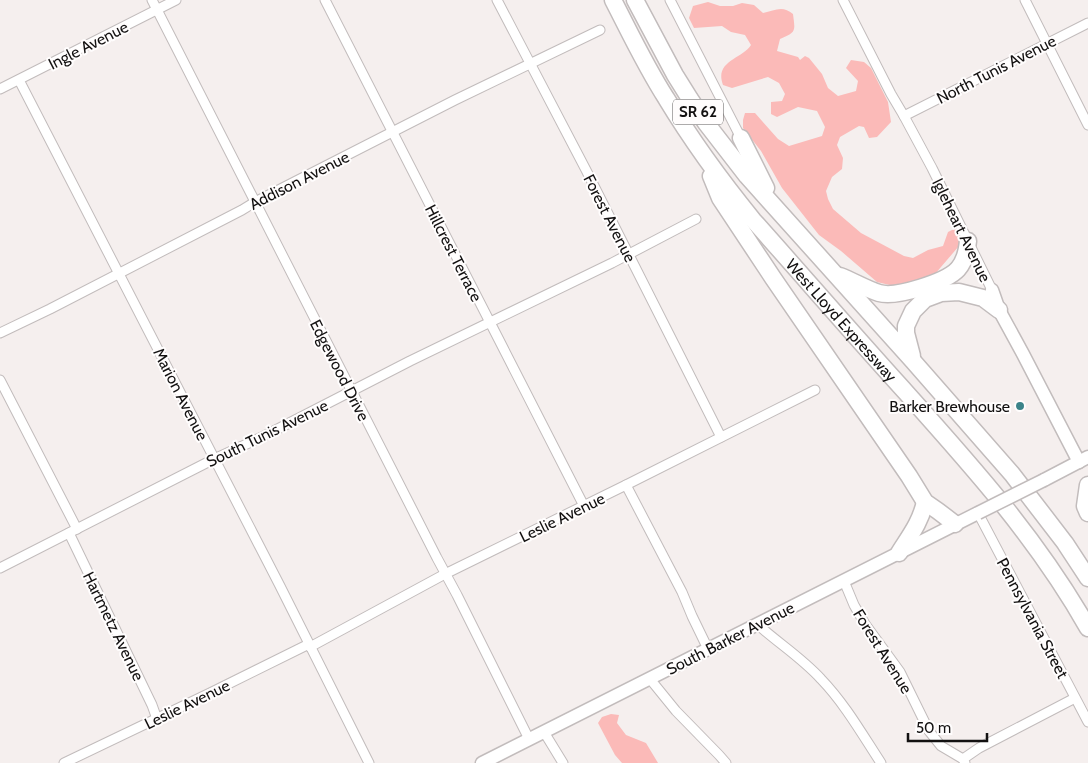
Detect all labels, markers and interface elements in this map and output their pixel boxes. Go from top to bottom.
street label: Ingle Avenue [45,17,131,74]
street label: North Tunis Avenue [933,31,1059,108]
road number: SR 62 [673,100,723,124]
street label: Addison Avenue [246,147,352,214]
street label: Forest Avenue [579,171,640,265]
street label: Igleheart Avenue [928,175,995,285]
street label: Hillcrest Terrace [421,202,486,305]
street label: West Lloyd Expressway [782,255,901,386]
street label: Edgewood Drive [306,316,373,424]
street label: Marion Avenue [149,345,212,444]
street label: South Tunis Avenue [203,396,331,471]
place label: Barker Brewhouse [889,397,1010,416]
marker: Barker Brewhouse [1014,400,1026,412]
street label: Leslie Avenue [517,489,608,546]
street label: Pennsylvania Street [993,555,1073,682]
street label: Hartmetz Avenue [79,569,148,684]
street label: South Barker Avenue [663,598,797,679]
street label: Forest Avenue [849,606,916,697]
street label: Leslie Avenue [142,676,233,733]
scale bar [908,710,987,742]
text: 50 m [916,719,951,737]

